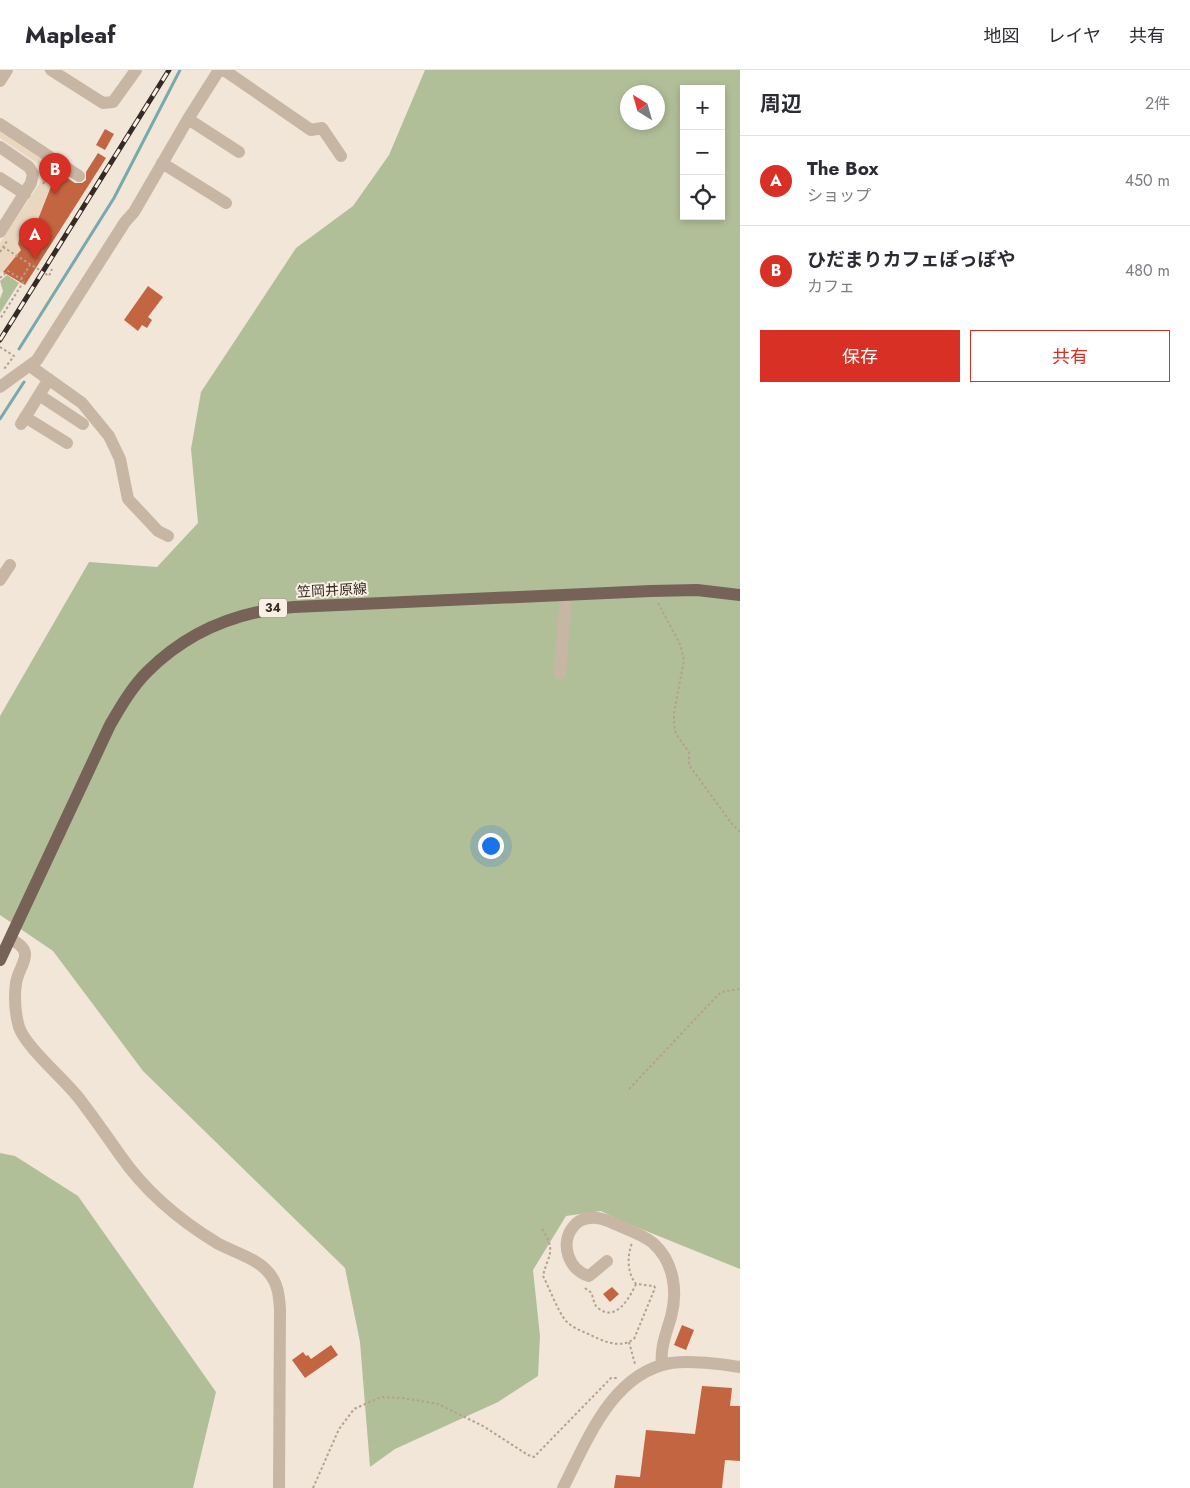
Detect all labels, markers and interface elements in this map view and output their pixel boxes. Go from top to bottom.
text: Mapleaf [25,17,116,52]
text: 地図 [984,23,1020,49]
text: レイヤ [1048,23,1101,49]
text: 共有 [1129,23,1165,49]
north arrow [620,85,665,130]
map controls [680,85,725,220]
button: + [680,85,725,130]
text: 周辺 [760,89,802,119]
text: 2件 [1145,92,1170,115]
button: − [680,130,725,175]
pin: B [39,153,71,194]
text: The Box [807,155,879,182]
text: A [770,169,782,192]
text: 450 m [1125,169,1170,192]
button: locate [680,175,725,220]
text: ショップ [807,184,871,207]
pin: A [19,218,51,259]
text: ひだまりカフェぽっぽや [807,246,1016,273]
text: B [771,259,781,282]
text: 480 m [1125,259,1170,282]
text: カフェ [807,275,855,298]
button: 保存 [760,330,960,382]
button: 共有 [970,330,1170,382]
street label: 笠岡井原線 [297,578,367,602]
road number: 34 [259,598,287,618]
your location [478,833,504,859]

